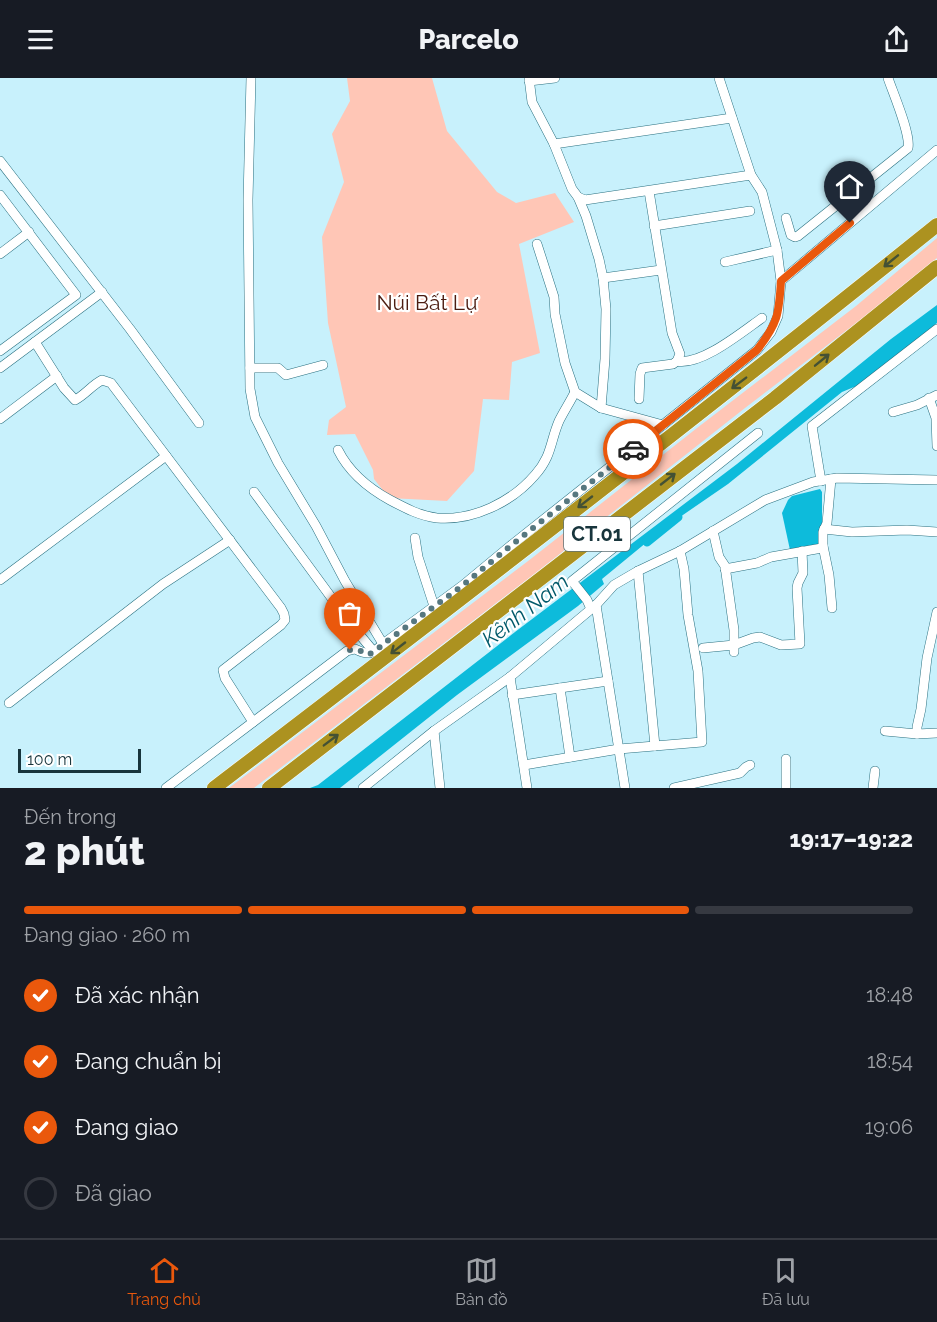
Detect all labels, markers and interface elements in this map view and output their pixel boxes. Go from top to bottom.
icon: menu [24,23,57,56]
icon: share [880,23,913,56]
text: Parcelo [418,24,519,55]
pin [824,161,875,223]
icon: home [833,170,866,203]
one-way arrow [884,255,900,268]
park label: Núi Bất Lự [376,290,479,315]
one-way arrow [814,353,830,366]
one-way arrow [731,376,747,389]
courier [603,419,663,479]
icon: car [617,433,650,466]
one-way arrow [660,473,676,486]
one-way arrow [577,496,593,509]
road number: CT.01 [564,517,630,551]
water label: Kênh Nam [476,568,574,652]
pin [324,588,375,650]
icon: bag [333,597,366,630]
one-way arrow [390,641,406,654]
one-way arrow [323,734,339,747]
scale bar [18,746,141,774]
text: 100 m [27,750,72,769]
text: Đến trong [24,805,116,829]
text: 19:17–19:22 [790,826,913,852]
text: 2 phút [24,828,145,874]
text: Đang giao · 260 m [24,923,190,947]
icon: check [24,979,57,1012]
text: Đã xác nhận [75,982,200,1008]
text: 18:48 [866,983,913,1007]
icon: check [24,1045,57,1078]
text: Đang chuẩn bị [75,1048,222,1074]
text: 18:54 [867,1049,913,1073]
icon: check [24,1111,57,1144]
text: Đang giao [75,1114,178,1140]
text: 19:06 [865,1115,913,1139]
text: Đã giao [75,1180,152,1206]
tab: Trang chủ [127,1254,201,1309]
tab: Bản đồ [455,1254,508,1309]
tab: Đã lưu [762,1254,810,1309]

